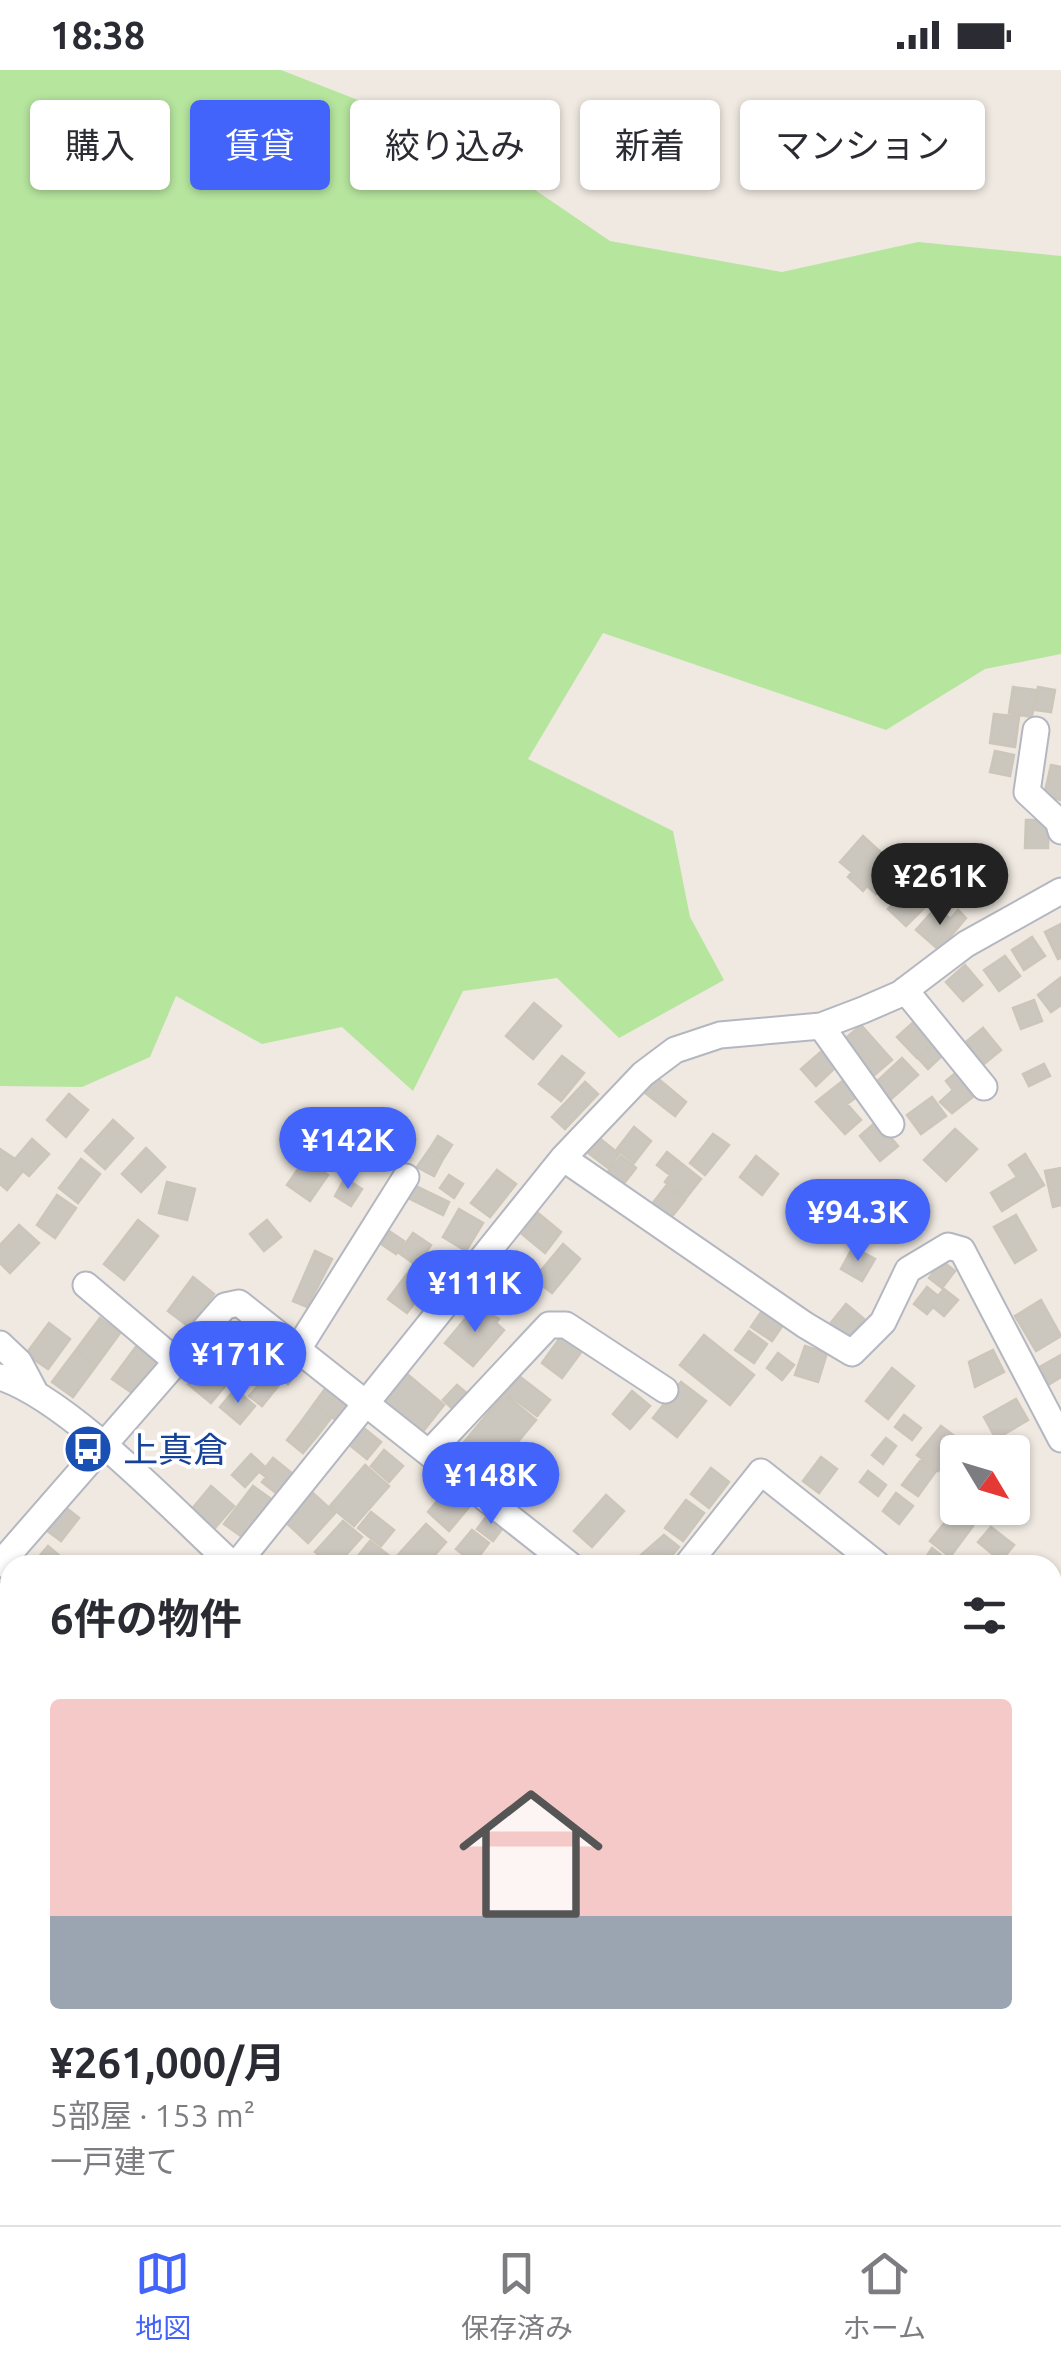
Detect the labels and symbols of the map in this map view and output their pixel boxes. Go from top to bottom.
pin: ¥261K [870,843,1010,928]
pin: ¥142K [278,1107,418,1192]
pin: ¥94.3K [777,1179,939,1264]
pin: ¥111K [405,1250,545,1335]
pin: ¥171K [168,1321,308,1406]
bus stop icon: 上真倉 [62,1423,114,1475]
place label: 上真倉 [123,1429,228,1469]
north arrow [940,1435,1030,1525]
pin: ¥148K [421,1442,561,1527]

